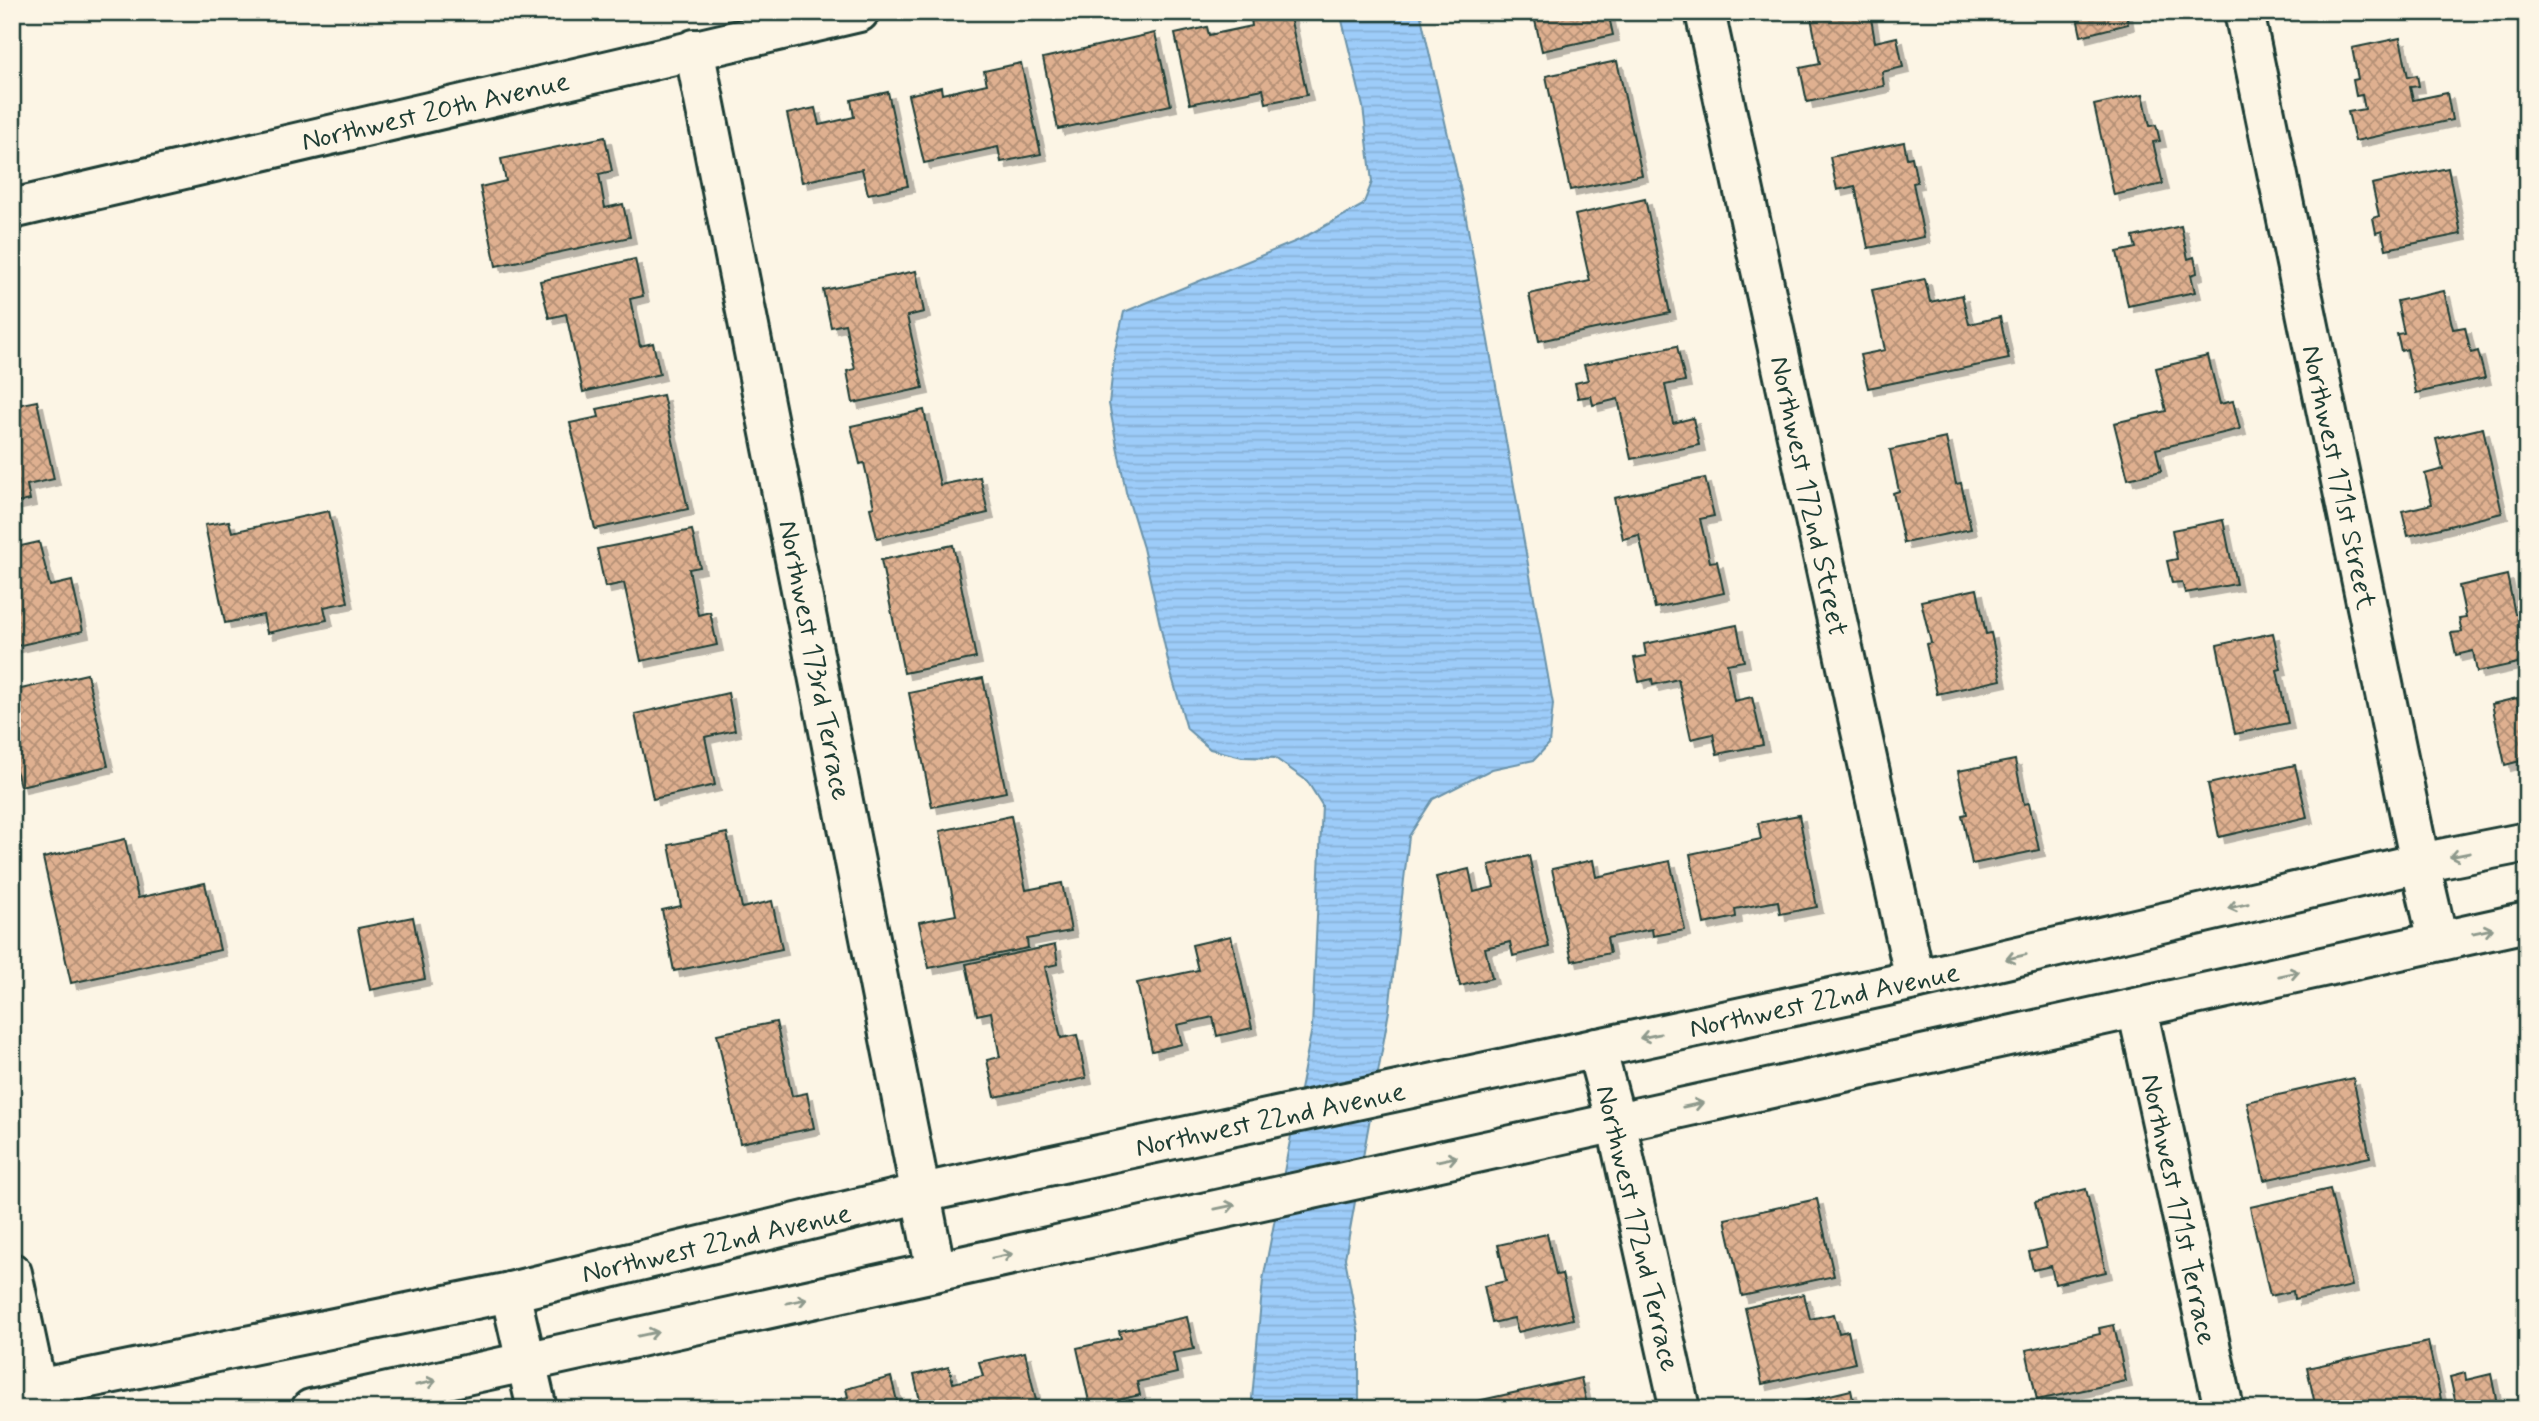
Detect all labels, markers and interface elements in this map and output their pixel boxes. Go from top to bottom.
street label: Northwest 20th Avenue [298,64,573,161]
street label: Northwest 171st Street [2291,342,2384,614]
street label: Northwest 172nd Street [1760,353,1855,640]
street label: Northwest 173rd Terrace [768,517,859,804]
one-way arrow [2449,848,2472,862]
one-way arrow [2227,900,2250,913]
one-way arrow [2471,924,2493,937]
one-way arrow [2006,951,2028,964]
street label: Northwest 22nd Avenue [1686,955,1963,1048]
one-way arrow [2277,966,2300,980]
one-way arrow [1639,1030,1662,1044]
street label: Northwest 171st Terrace [2131,1070,2224,1349]
street label: Northwest 22nd Avenue [1132,1074,1409,1167]
street label: Northwest 172nd Terrace [1586,1082,1687,1375]
one-way arrow [1681,1097,1704,1111]
one-way arrow [1435,1151,1458,1165]
street label: Northwest 22nd Avenue [578,1195,855,1293]
one-way arrow [1213,1200,1235,1213]
one-way arrow [990,1249,1013,1262]
one-way arrow [785,1294,808,1308]
one-way arrow [636,1327,659,1341]
one-way arrow [414,1376,437,1390]

